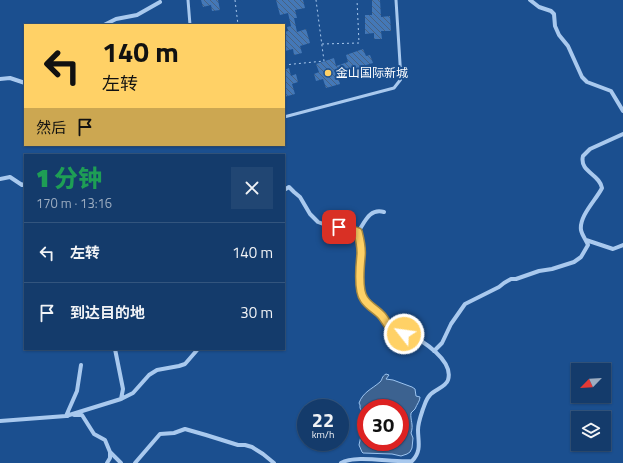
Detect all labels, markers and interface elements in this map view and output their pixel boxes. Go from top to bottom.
text: 140 m [102,30,179,73]
icon: left [36,40,88,92]
place label: 金山国际新城 [336,63,408,82]
marker: 金山国际新城 [323,68,333,78]
text: 左转 [102,70,138,97]
text: 然后 [36,116,66,139]
icon: arrive [74,116,96,138]
text: 1 分钟 [36,160,102,196]
button: close [231,167,273,209]
text: 170 m · 13:16 [36,193,112,213]
pin [322,210,356,244]
icon: arrive [328,216,350,238]
text: 左转 [70,241,100,264]
text: 140 m [232,241,273,264]
icon: left [36,242,58,264]
text: 到达目的地 [70,301,145,324]
text: 30 m [240,301,273,324]
icon: arrive [36,302,58,324]
position arrow [383,313,425,355]
north arrow [571,363,611,403]
map controls [571,363,611,451]
speed limit sign: 30 [357,399,409,451]
text: 22 [312,404,334,435]
button: layers [571,411,611,451]
text: km/h [312,427,334,442]

